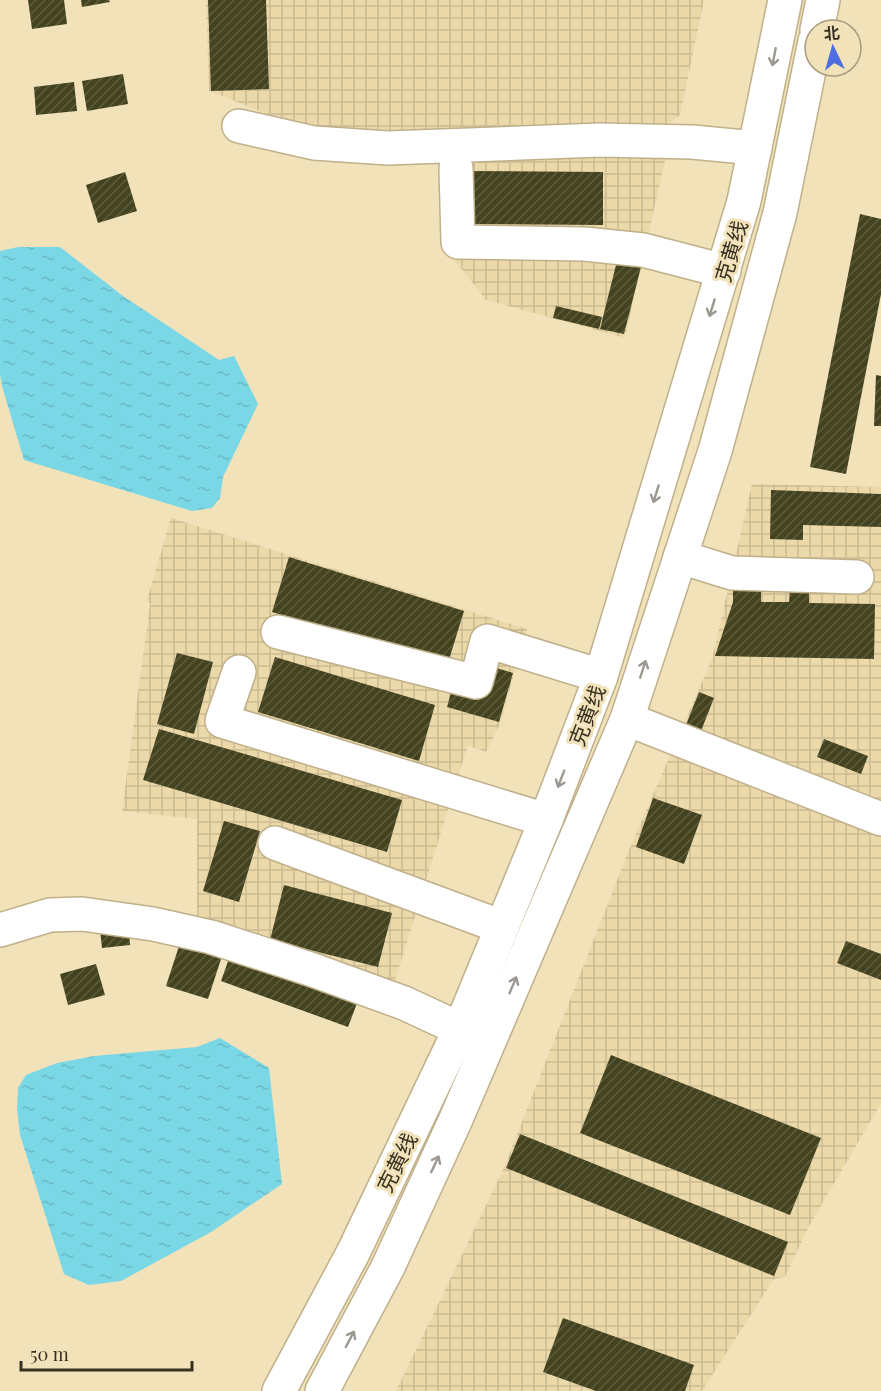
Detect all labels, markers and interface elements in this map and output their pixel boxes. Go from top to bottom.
north arrow [803,18,863,78]
text: 北 [823,21,841,44]
one-way arrow [767,48,779,67]
street label: 克黄线 [707,217,753,285]
one-way arrow [706,298,717,317]
one-way arrow [650,484,661,503]
one-way arrow [638,660,649,679]
street label: 克黄线 [562,681,610,749]
one-way arrow [555,769,566,788]
one-way arrow [508,977,519,995]
street label: 克黄线 [370,1128,422,1196]
one-way arrow [430,1156,442,1174]
one-way arrow [345,1331,356,1349]
scale bar [21,1334,192,1372]
text: 50 m [30,1342,69,1366]

